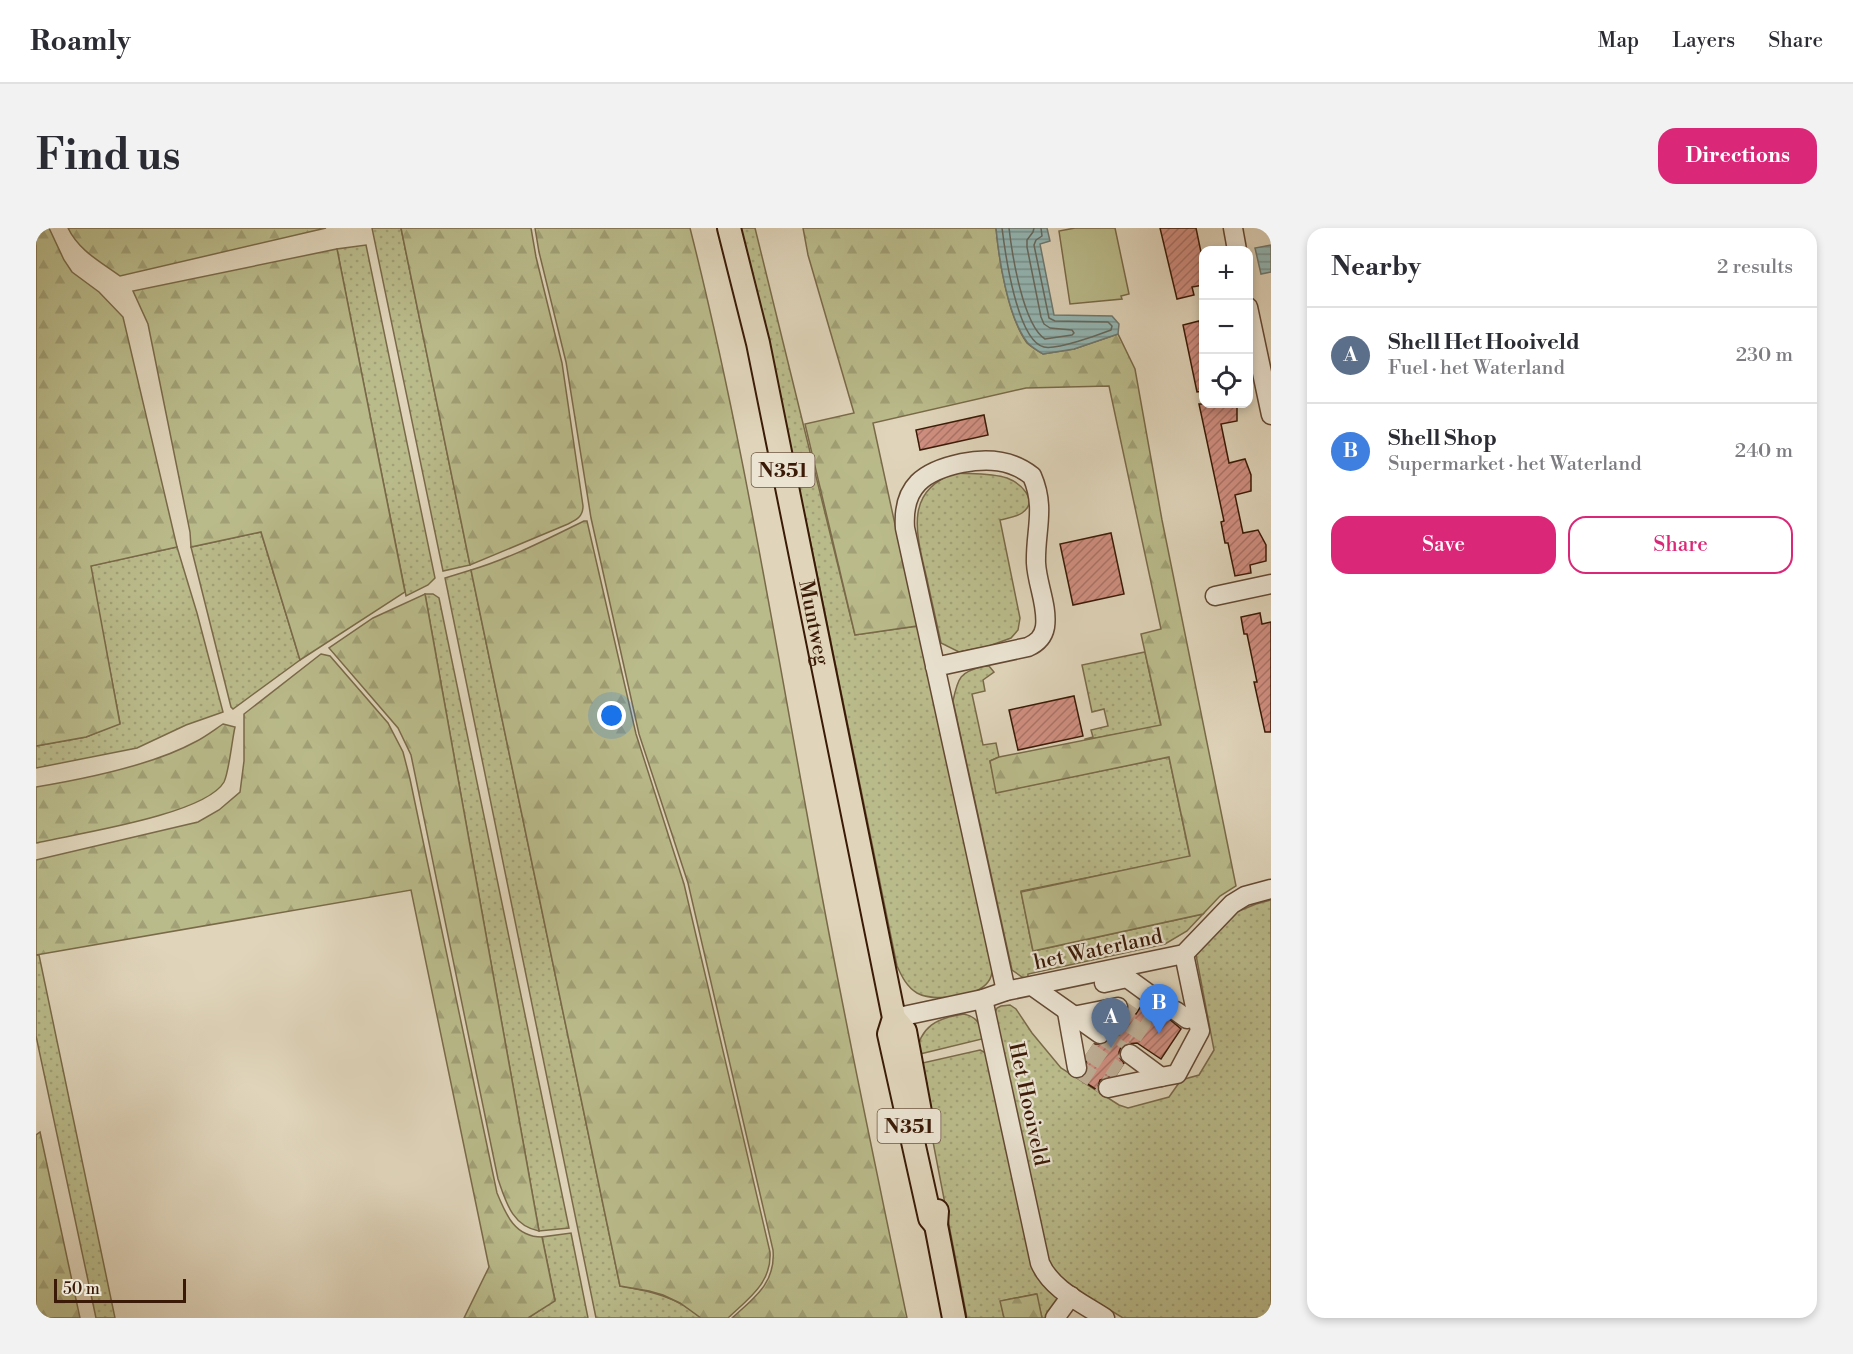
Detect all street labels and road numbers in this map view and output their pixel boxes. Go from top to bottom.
road number: N351 [752,453,814,487]
street label: Muntweg [792,578,835,668]
street label: het Waterland [1031,924,1165,976]
street label: Het Hooiveld [1002,1040,1054,1168]
road number: N351 [878,1109,940,1143]

